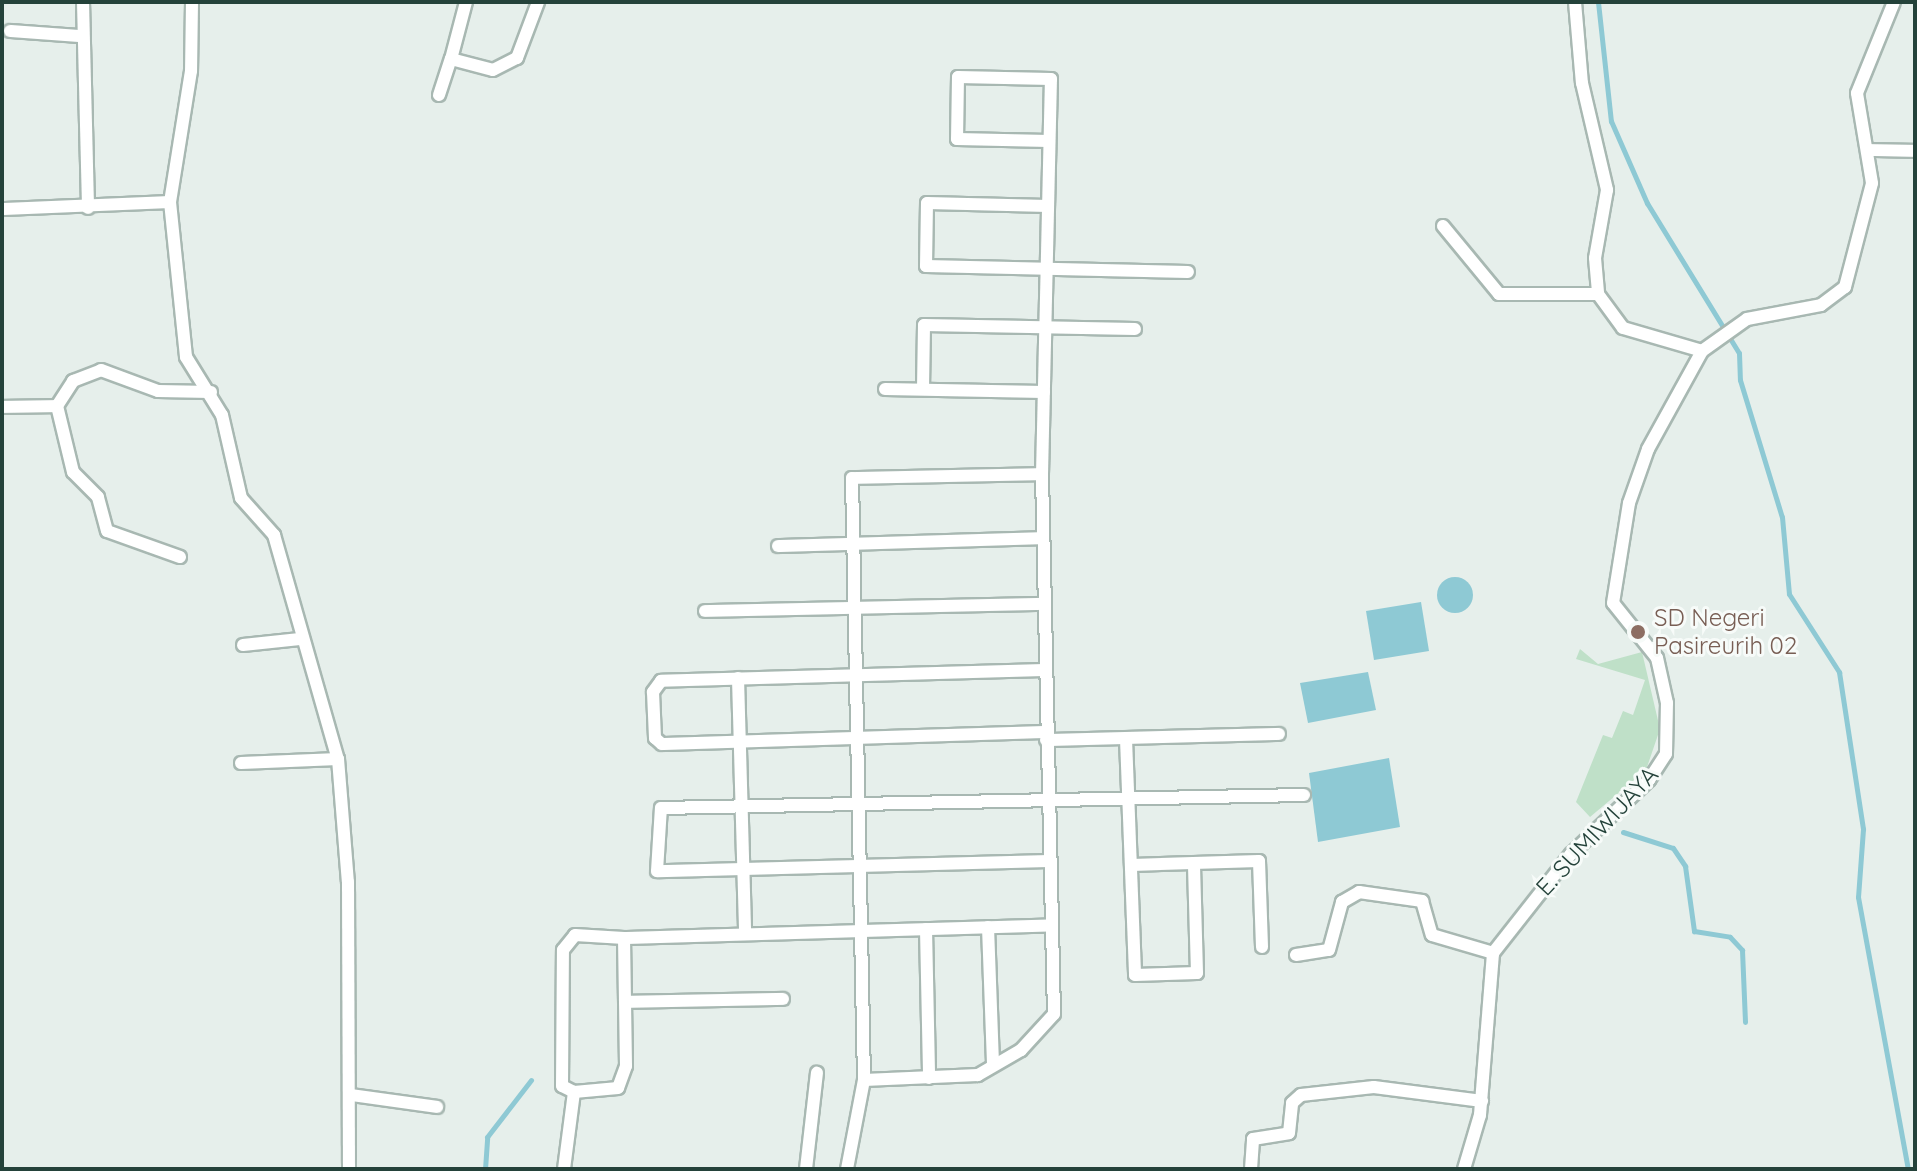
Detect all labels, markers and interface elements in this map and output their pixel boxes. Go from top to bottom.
place label: SD Negeri Pasireurih 02 [1654,604,1797,660]
marker: SD Negeri Pasireurih 02 [1629,623,1647,641]
street label: E. SUMIWIJAYA [1530,761,1664,901]

